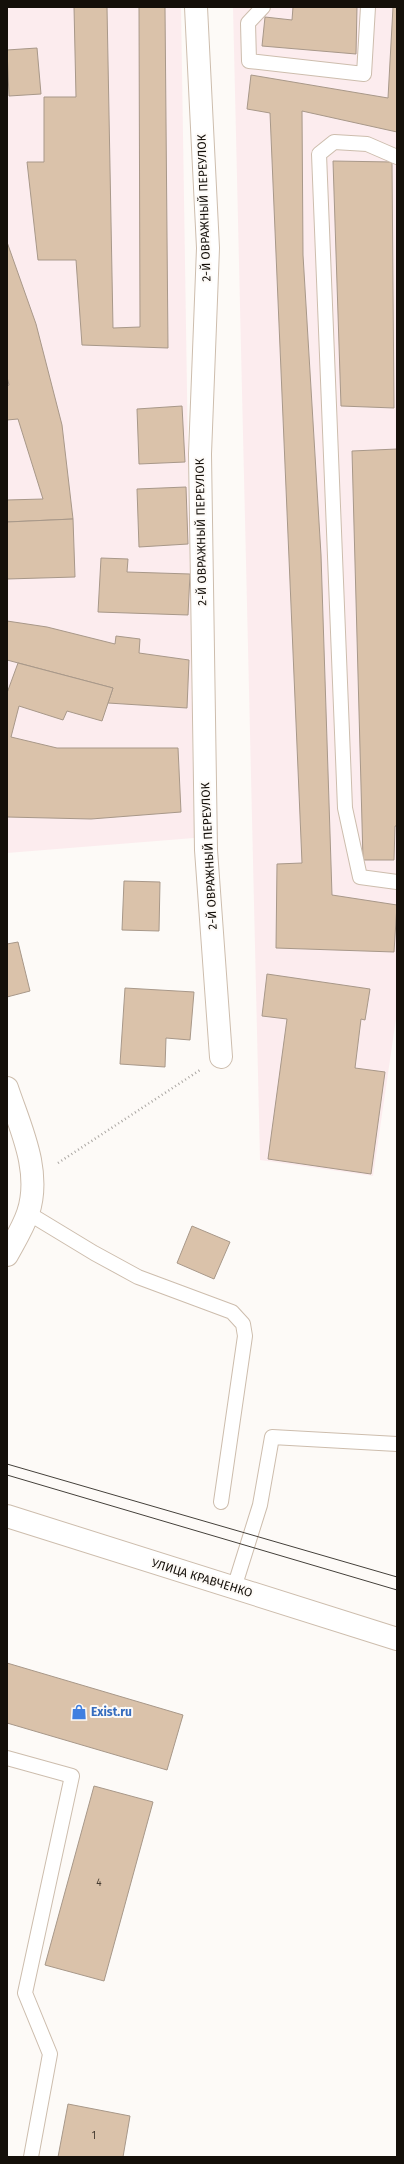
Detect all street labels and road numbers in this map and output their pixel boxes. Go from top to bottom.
street label: 2-Й ОВРАЖНЫЙ ПЕРЕУЛОК [193,134,214,282]
street label: 2-Й ОВРАЖНЫЙ ПЕРЕУЛОК [192,458,209,606]
street label: 2-Й ОВРАЖНЫЙ ПЕРЕУЛОК [197,782,220,930]
street label: УЛИЦА КРАВЧЕНКО [150,1556,254,1600]

